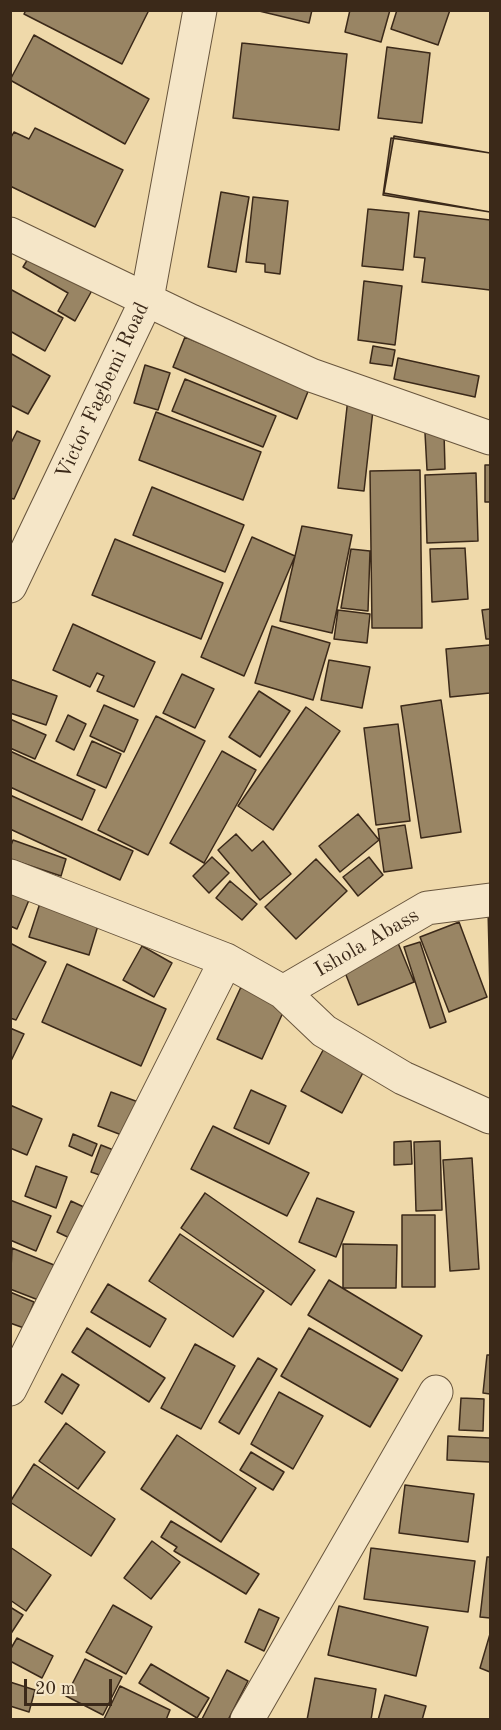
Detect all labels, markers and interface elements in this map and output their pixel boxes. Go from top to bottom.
street label: Victor Fagbemi Road [51,299,155,483]
street label: Ishola Abass [310,903,424,983]
scale bar [27,1667,116,1705]
text: 20 m [35,1680,75,1698]

